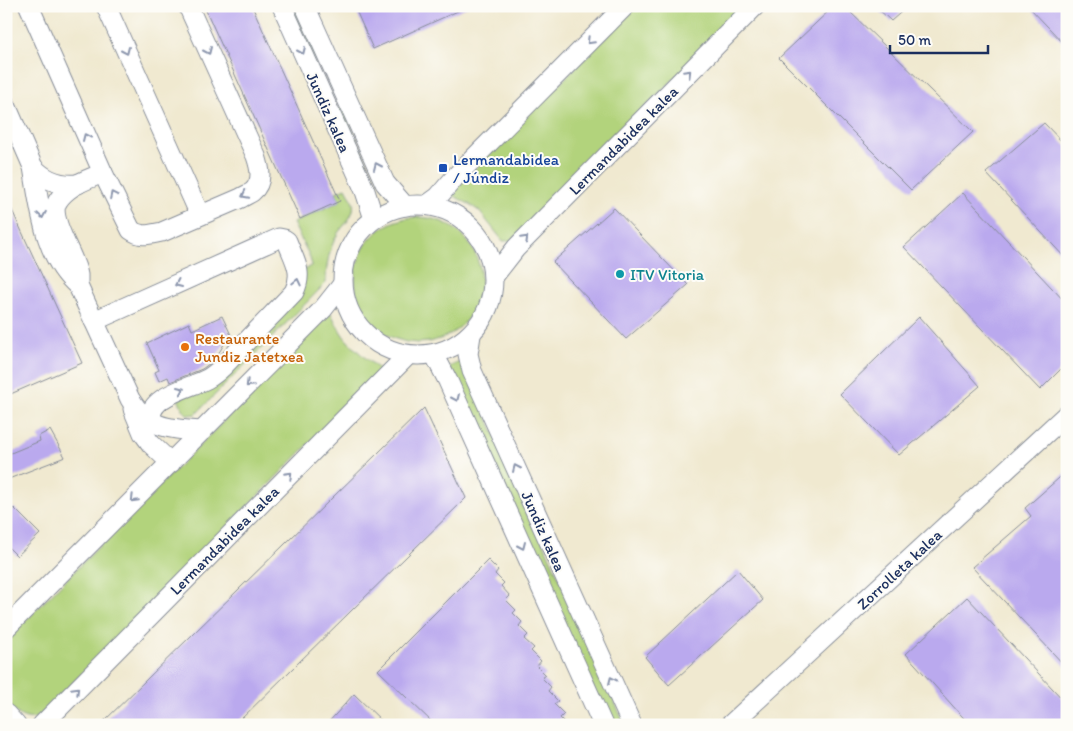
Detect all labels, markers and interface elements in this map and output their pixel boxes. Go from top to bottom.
scale bar [890,22,988,54]
text: 50 m [898,31,931,49]
one-way arrow [587,35,596,44]
one-way arrow [120,46,130,55]
one-way arrow [202,46,212,55]
one-way arrow [295,46,306,55]
street label: Jundiz kalea [302,69,355,155]
one-way arrow [683,70,692,79]
street label: Lermandabidea kalea [565,81,682,199]
one-way arrow [82,133,93,142]
place label: Lermandabidea / Júndiz [453,150,560,187]
one-way arrow [373,162,384,171]
marker: Lermandabidea / Júndiz [437,162,449,174]
one-way arrow [241,189,250,199]
one-way arrow [109,191,120,200]
one-way arrow [36,210,46,219]
one-way arrow [519,235,528,244]
place label: ITV Vitoria [630,265,705,284]
marker: ITV Vitoria [614,268,626,280]
one-way arrow [174,277,183,288]
one-way arrow [291,278,302,286]
place label: Restaurante Jundiz Jatetxea [195,329,305,366]
marker: Restaurante Jundiz Jatetxea [179,341,191,353]
one-way arrow [246,378,255,387]
one-way arrow [176,386,185,397]
one-way arrow [449,393,460,402]
one-way arrow [512,464,522,473]
one-way arrow [283,472,292,481]
street label: Lermandabidea kalea [166,481,283,599]
street label: Jundiz kalea [517,488,570,574]
one-way arrow [131,493,140,502]
street label: Zorrolleta kalea [853,525,946,614]
one-way arrow [516,541,527,550]
one-way arrow [607,676,618,685]
one-way arrow [70,687,79,696]

